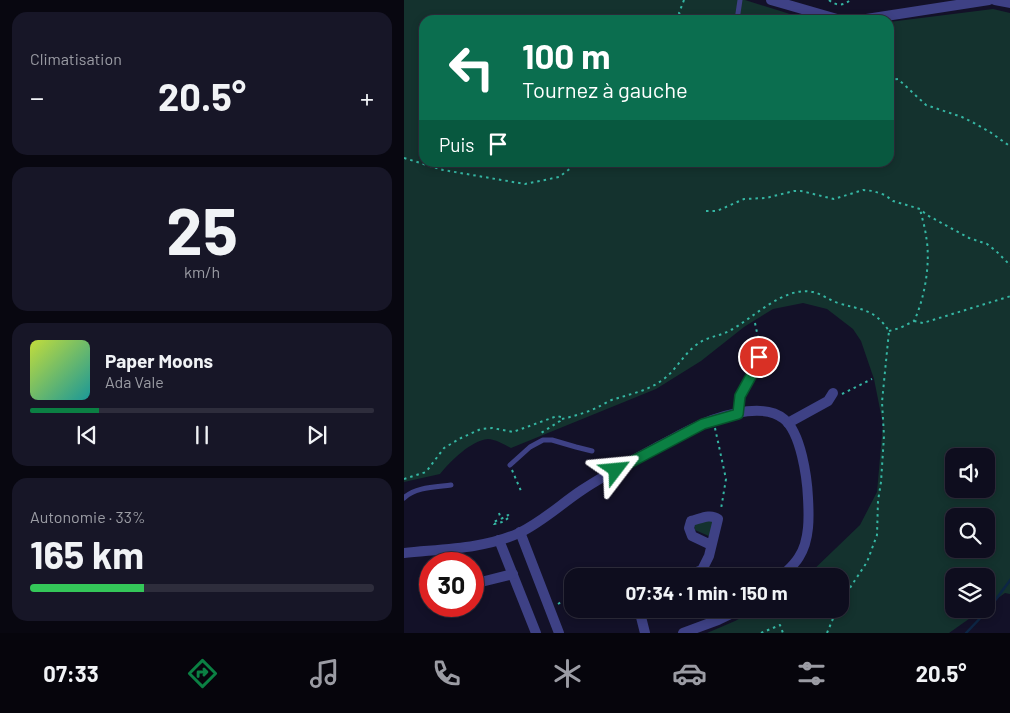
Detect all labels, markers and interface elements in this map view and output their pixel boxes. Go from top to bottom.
text: 100 m [522,34,611,76]
icon: left [439,35,504,100]
text: Climatisation [30,49,122,68]
text: 20.5° [158,73,246,119]
text: Tournez à gauche [522,76,688,102]
text: − [30,80,44,114]
text: + [360,80,374,114]
icon: arrive [484,130,512,158]
text: Puis [439,133,474,156]
text: 25 [166,190,238,268]
text: km/h [184,262,220,281]
pin [738,336,780,378]
icon: arrive [745,343,773,371]
text: Paper Moons [105,349,213,372]
text: Ada Vale [105,372,164,391]
icon: previous [73,421,101,449]
icon: pause [188,421,216,449]
icon: next [303,421,331,449]
position arrow [589,443,641,495]
map controls [945,448,995,618]
button: sound [945,448,995,498]
text: Autonomie · 33% [30,507,145,526]
button: search [945,508,995,558]
text: 165 km [30,531,144,577]
speed limit sign: 30 [419,552,484,617]
button: layers [945,568,995,618]
text: 07:34 · 1 min · 150 m [625,581,788,604]
icon: directions [185,656,220,691]
icon: music [307,656,342,691]
icon: phone [429,656,464,691]
icon: climate [550,656,585,691]
icon: car [672,656,707,691]
icon: filters [794,656,829,691]
text: 07:33 [43,660,99,686]
text: 20.5° [916,660,967,686]

